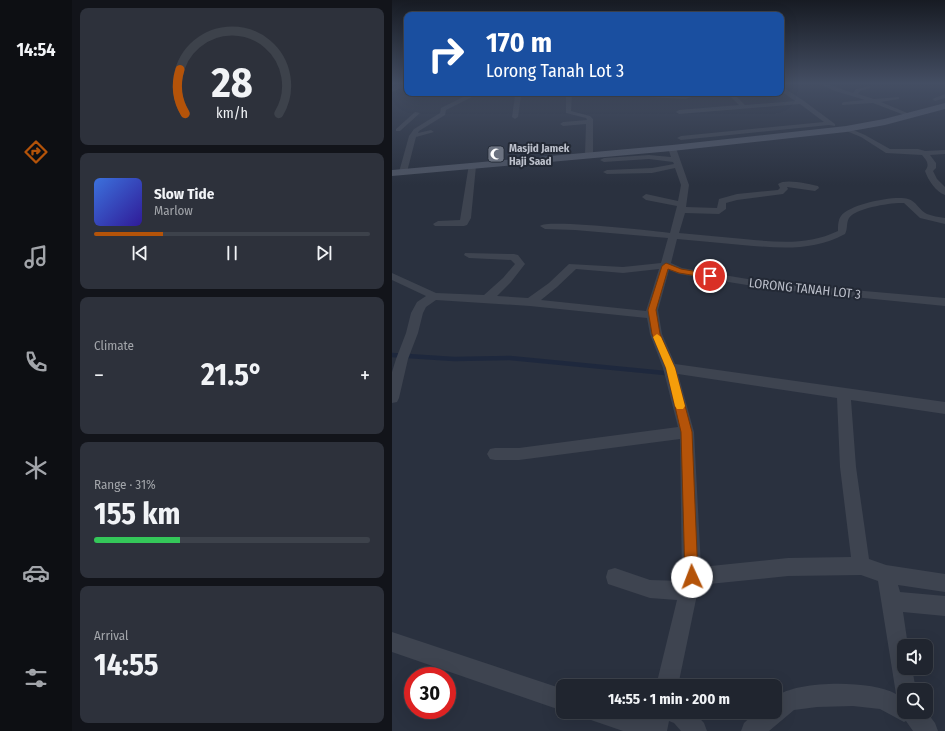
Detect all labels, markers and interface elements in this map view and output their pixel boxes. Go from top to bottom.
text: 170 m [486,26,552,59]
icon: right [420,28,472,80]
text: 14:54 [16,39,56,61]
text: 28 [210,58,253,108]
text: Lorong Tanah Lot 3 [486,60,624,82]
text: km/h [216,105,248,122]
icon: directions [22,138,50,166]
place label: Masjid Jamek Haji Saad [509,142,570,168]
mosque icon: Masjid Jamek Haji Saad [486,144,506,164]
text: Slow Tide [154,185,214,203]
text: Marlow [154,203,193,218]
icon: previous [129,242,151,264]
icon: pause [221,242,243,264]
icon: next [313,242,335,264]
icon: music [22,243,50,271]
pin [693,259,727,293]
icon: arrive [699,265,721,287]
street label: LORONG TANAH LOT 3 [748,275,862,302]
text: Climate [94,338,134,353]
icon: phone [22,348,50,376]
text: 21.5° [201,357,263,393]
text: − [94,362,104,389]
text: + [360,362,370,389]
icon: climate [22,454,50,482]
text: Range · 31% [94,477,156,492]
text: 155 km [94,496,180,532]
position arrow [671,556,713,598]
icon: car [22,559,50,587]
text: Arrival [94,628,128,643]
map controls [897,639,933,719]
button: sound [897,639,933,675]
text: 14:55 [94,647,159,683]
icon: filters [22,664,50,692]
speed limit sign: 30 [404,667,456,719]
button: search [897,683,933,719]
text: 14:55 · 1 min · 200 m [608,690,730,708]

